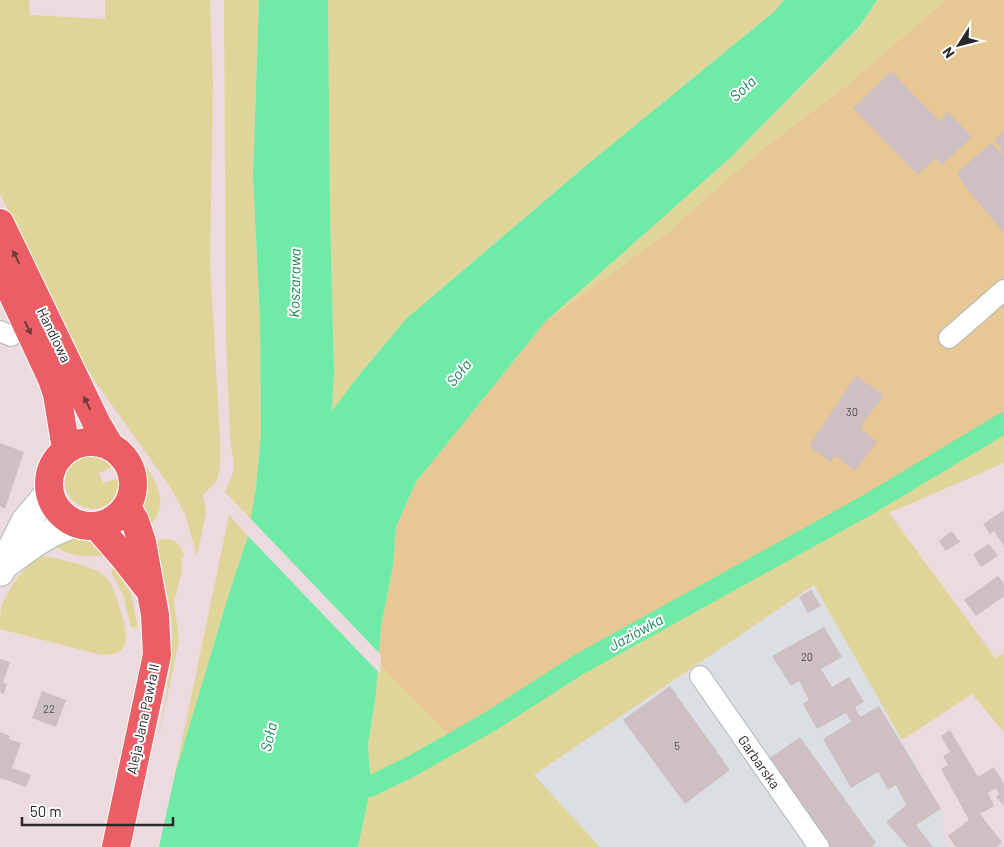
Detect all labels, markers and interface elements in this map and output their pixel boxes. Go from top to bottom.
north arrow [934,20,984,70]
text: N [938,44,958,62]
water label: Soła [725,72,759,105]
water label: Koszarawa [284,248,304,318]
one-way arrow [12,250,20,264]
street label: Handlowa [34,305,75,365]
one-way arrow [23,320,32,335]
water label: Soła [442,355,475,389]
one-way arrow [83,396,91,410]
house number: 30 [846,405,858,418]
water label: Jaziówka [605,610,666,654]
house number: 20 [801,650,813,663]
street label: Aleja Jana Pawła II [122,662,163,776]
house number: 22 [43,702,55,715]
water label: Soła [256,720,280,753]
street label: Garbarska [735,732,784,792]
house number: 5 [674,739,680,752]
scale bar [22,794,174,826]
text: 50 m [30,802,62,820]

